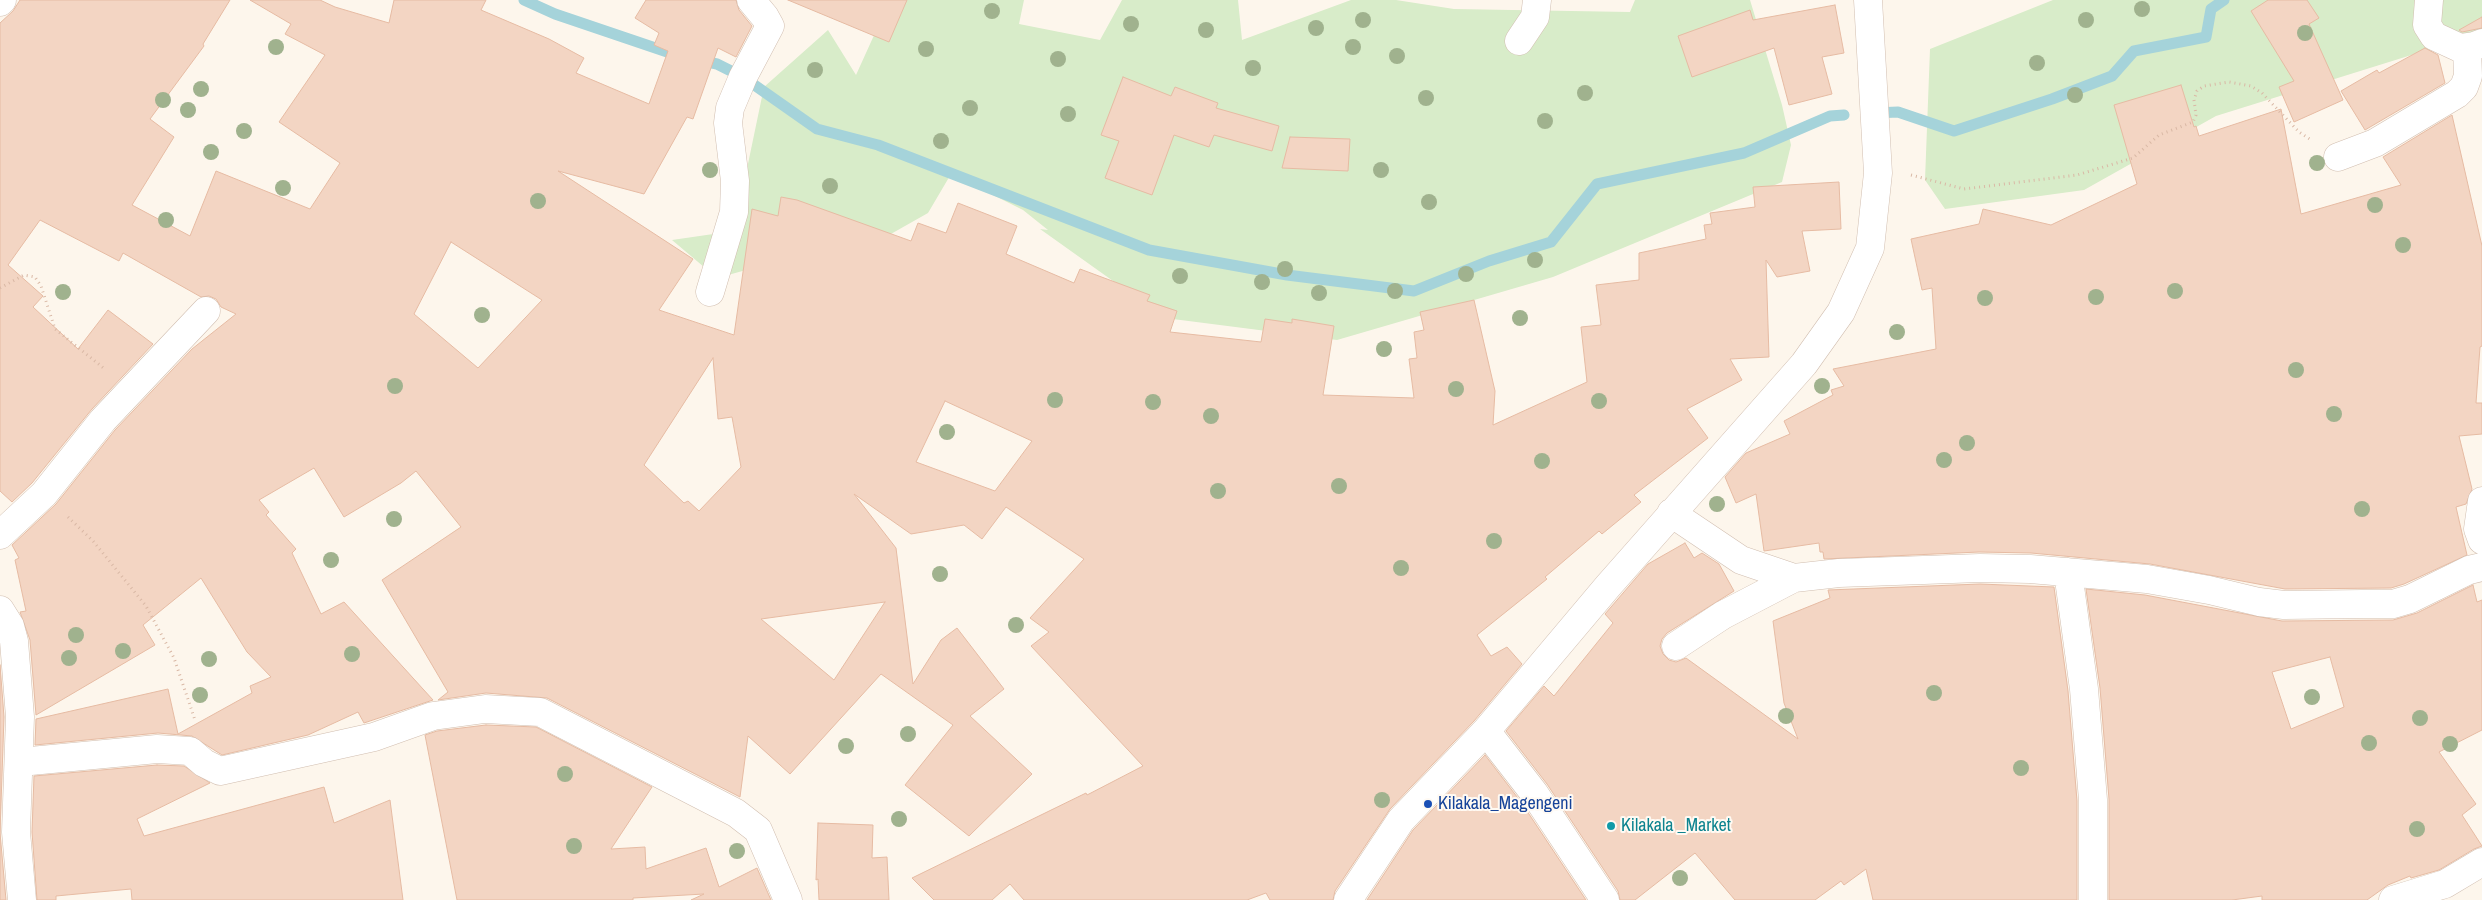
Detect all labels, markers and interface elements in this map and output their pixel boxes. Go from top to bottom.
place label: Kilakala_Magengeni [1438,793,1573,815]
marker: Kilakala_Magengeni [1422,798,1434,810]
place label: Kilakala _Market [1621,815,1731,837]
marker: Kilakala _Market [1605,820,1617,832]

